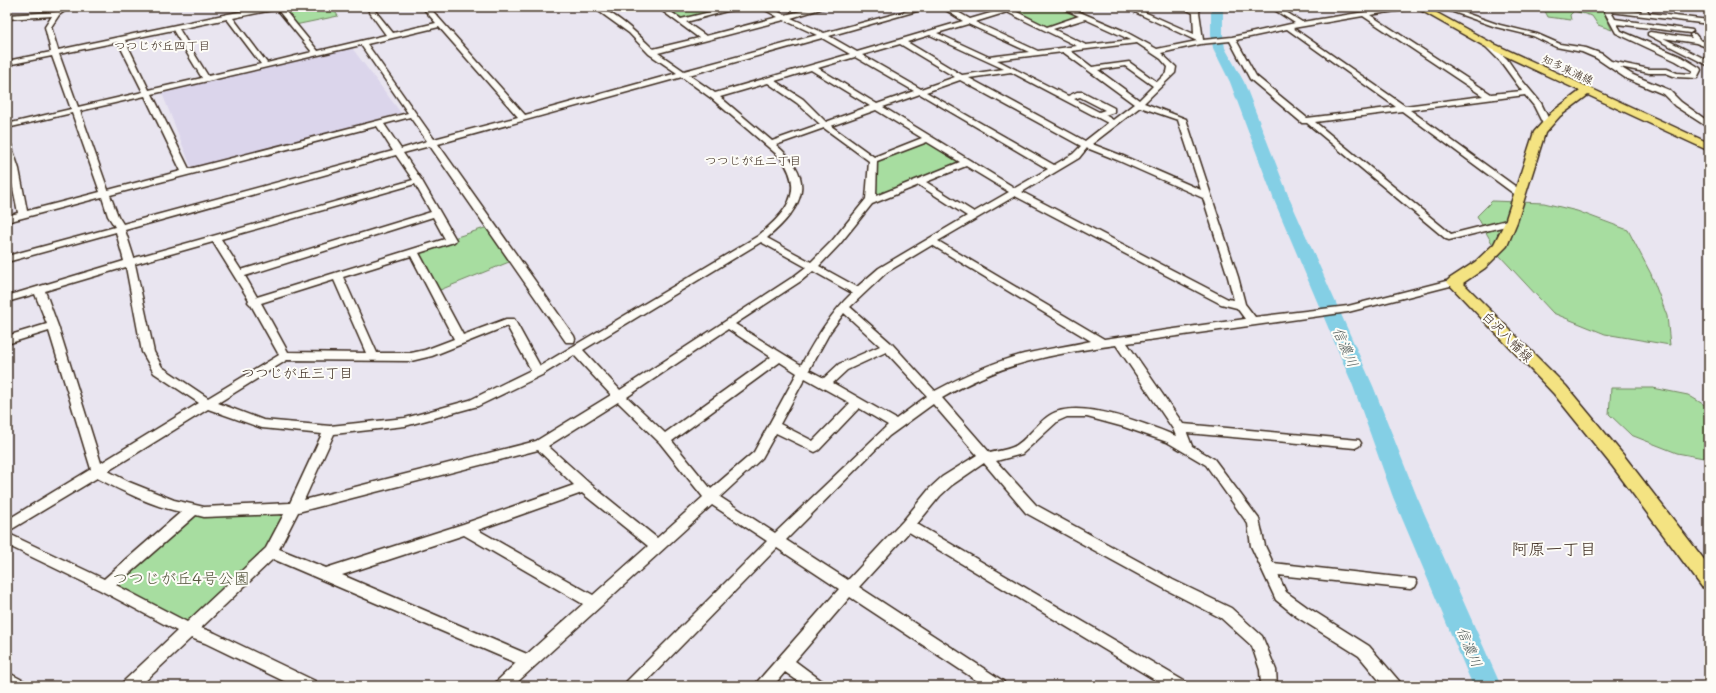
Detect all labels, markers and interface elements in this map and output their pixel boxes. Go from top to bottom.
district label: つつじが丘四丁目 [114,37,210,53]
street label: 知多東浦線 [1540,51,1596,87]
district label: つつじが丘二丁目 [705,152,801,168]
street label: 白沢八幡線 [1479,307,1538,366]
water label: 信濃川 [1329,324,1363,370]
district label: つつじが丘三丁目 [241,363,353,382]
district label: 阿原一丁目 [1512,537,1597,559]
park label: つつじが丘4号公園 [112,567,250,588]
water label: 信濃川 [1453,624,1487,670]

